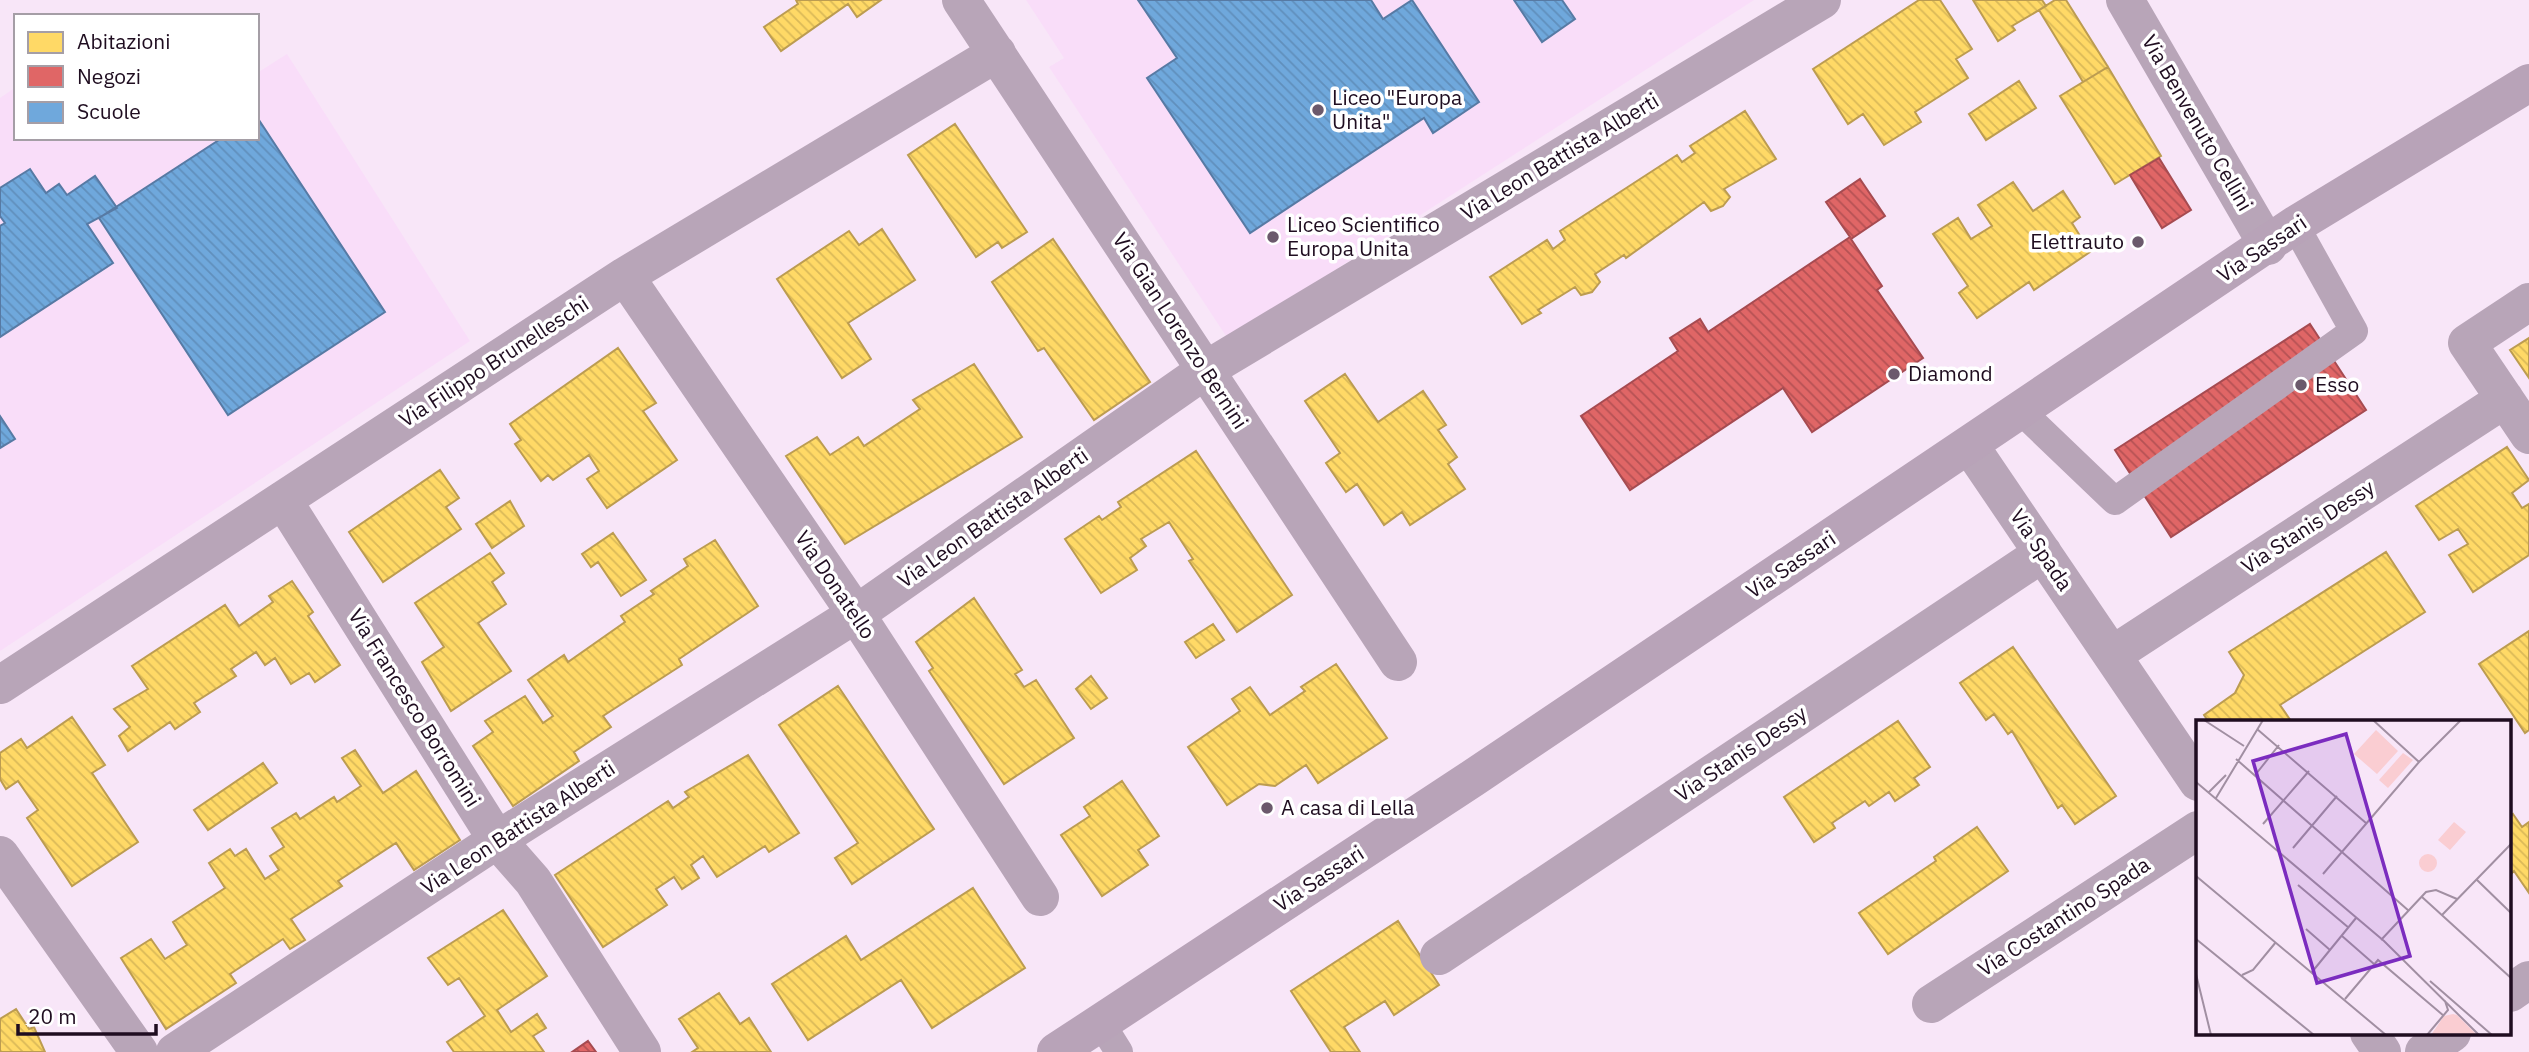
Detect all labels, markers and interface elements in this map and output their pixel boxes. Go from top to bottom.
legend [14,14,259,140]
text: Abitazioni [77,27,170,55]
street label: Via Benvenuto Cellini [2136,29,2260,216]
text: Negozi [77,62,141,90]
place label: Liceo "Europa Unita" [1332,83,1462,135]
street label: Via Leon Battista Alberti [1455,86,1664,226]
text: Scuole [77,97,141,125]
marker: Liceo "Europa Unita" [1310,102,1326,118]
street label: Via Sassari [2211,208,2312,288]
place label: Liceo Scientifico Europa Unita [1287,210,1440,262]
street label: Via Gian Lorenzo Bernini [1107,227,1255,434]
place label: Elettrauto [2030,227,2124,255]
marker: Liceo Scientifico Europa Unita [1265,229,1281,245]
marker: Elettrauto [2130,234,2146,250]
street label: Via Filippo Brunelleschi [393,289,594,433]
place label: Diamond [1908,359,1993,387]
marker: Diamond [1886,366,1902,382]
place label: Esso [2315,370,2359,398]
marker: Esso [2293,377,2309,393]
street label: Via Leon Battista Alberti [892,441,1093,594]
street label: Via Stanis Dessy [2236,472,2380,580]
street label: Via Spada [2004,503,2079,596]
street label: Via Sassari [1740,524,1841,604]
street label: Via Donatello [789,525,882,644]
street label: Via Francesco Borromini [342,603,487,812]
street label: Via Stanis Dessy [1669,698,1812,808]
inset map [2196,720,2512,1034]
street label: Via Leon Battista Alberti [415,754,620,901]
place label: A casa di Lella [1281,793,1414,821]
marker: A casa di Lella [1259,800,1275,816]
street label: Via Sassari [1268,839,1369,918]
street label: Via Costantino Spada [1972,850,2155,982]
scale bar [18,992,156,1036]
text: 20 m [28,1002,77,1030]

